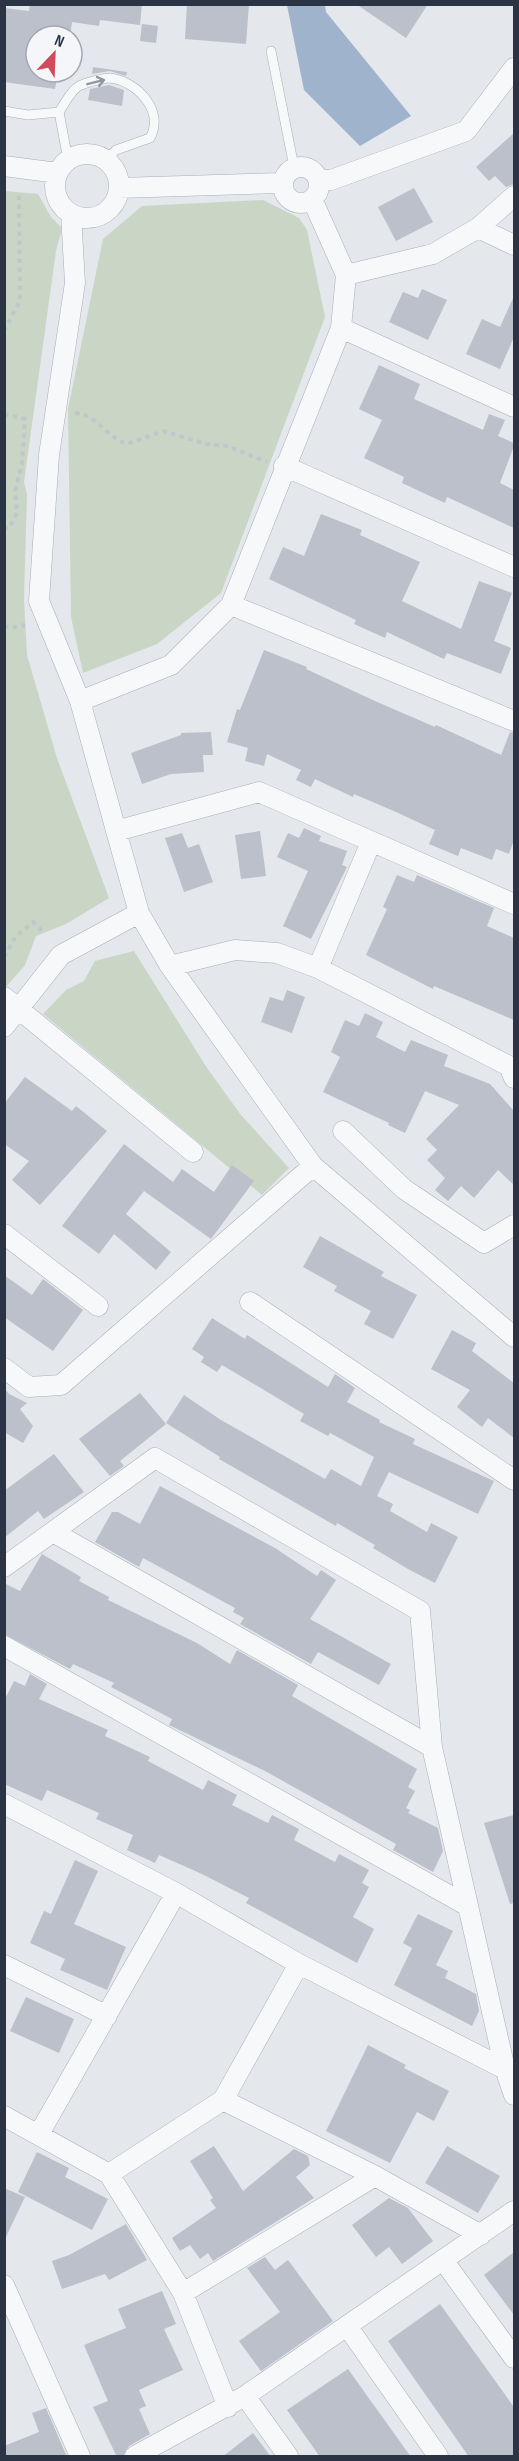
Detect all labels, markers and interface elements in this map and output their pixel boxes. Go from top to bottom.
north arrow [24,24,84,84]
text: N [52,31,67,52]
one-way arrow [87,76,106,87]

